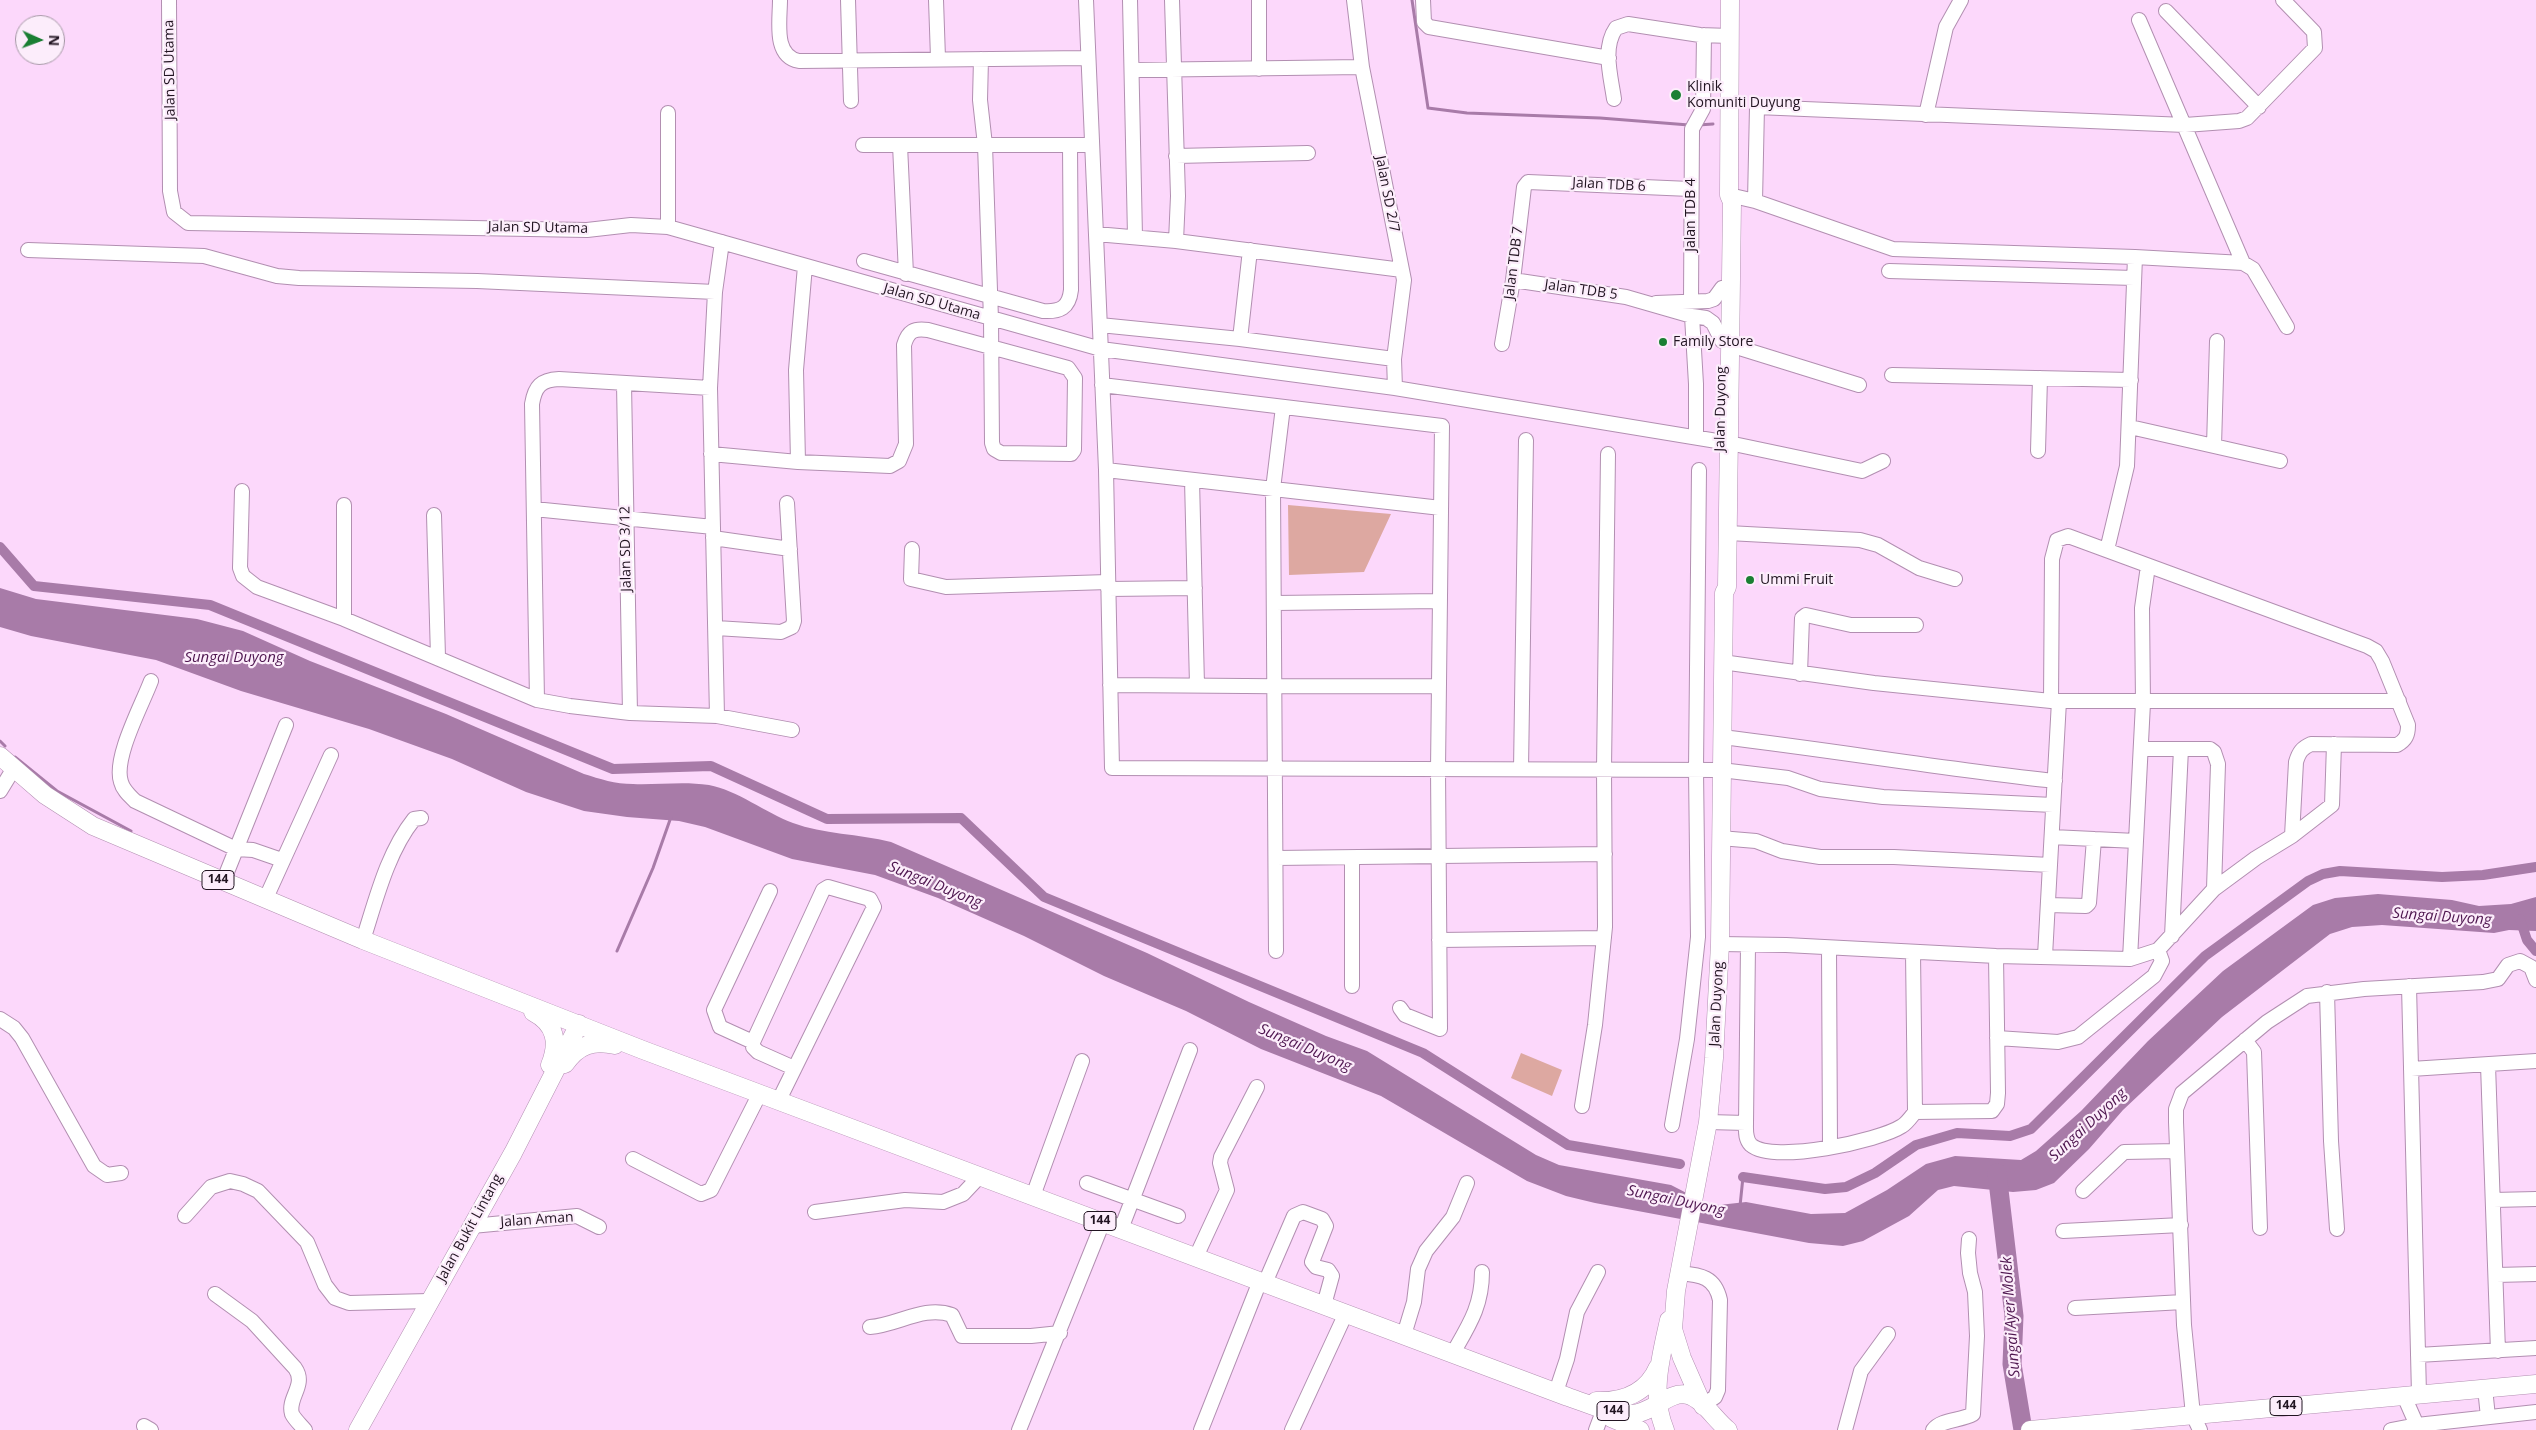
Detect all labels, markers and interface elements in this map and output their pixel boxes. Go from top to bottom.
north arrow [15,15,65,65]
street label: Jalan SD Utama [161,20,179,120]
text: N [45,34,64,47]
place label: Klinik Komuniti Duyung [1687,79,1800,111]
marker: Klinik Komuniti Duyung [1669,88,1683,102]
street label: Jalan SD 2/7 [1371,154,1403,234]
street label: Jalan TDB 6 [1572,175,1646,195]
street label: Jalan TDB 4 [1683,178,1699,252]
street label: Jalan SD Utama [488,219,588,237]
street label: Jalan TDB 7 [1501,225,1527,301]
street label: Jalan TDB 5 [1543,277,1619,303]
street label: Jalan SD Utama [881,280,983,324]
place label: Family Store [1673,334,1753,350]
marker: Family Store [1657,336,1669,348]
street label: Jalan Duyong [1712,366,1730,452]
street label: Jalan SD 3/12 [617,506,635,592]
place label: Ummi Fruit [1760,572,1833,588]
marker: Ummi Fruit [1744,574,1756,586]
water label: Sungai Duyong [184,649,284,667]
water label: Sungai Duyong [886,858,984,912]
road number: 144 [202,870,234,890]
water label: Sungai Duyong [2392,905,2492,929]
street label: Jalan Duyong [1706,961,1728,1047]
water label: Sungai Duyong [1256,1020,1354,1076]
water label: Sungai Duyong [2046,1085,2130,1165]
street label: Jalan Bukit Lintang [433,1171,507,1285]
water label: Sungai Duyong [1626,1182,1726,1220]
street label: Jalan Aman [500,1209,574,1231]
road number: 144 [1084,1212,1116,1230]
water label: Sungai Ayer Molek [1998,1256,2024,1378]
road number: 144 [2270,1396,2302,1415]
road number: 144 [1597,1402,1629,1420]

